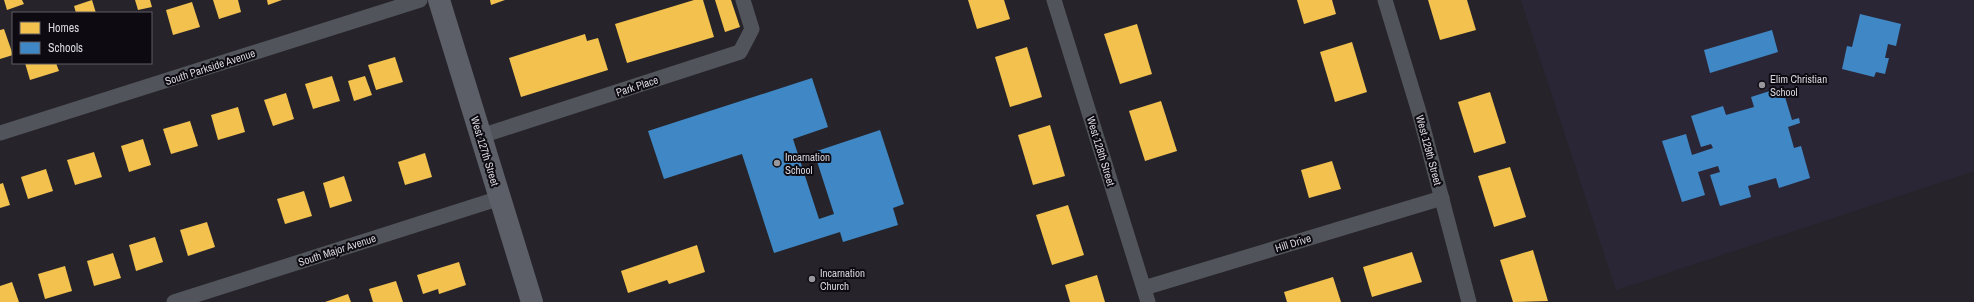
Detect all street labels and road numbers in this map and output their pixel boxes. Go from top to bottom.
street label: South Parkside Avenue [163,46,257,88]
street label: Park Place [614,73,660,99]
street label: West 129th Street [1413,113,1445,187]
street label: West 127th Street [468,114,502,188]
street label: West 128th Street [1084,114,1118,188]
street label: South Major Avenue [296,231,378,269]
street label: Hill Drive [1273,231,1313,255]

